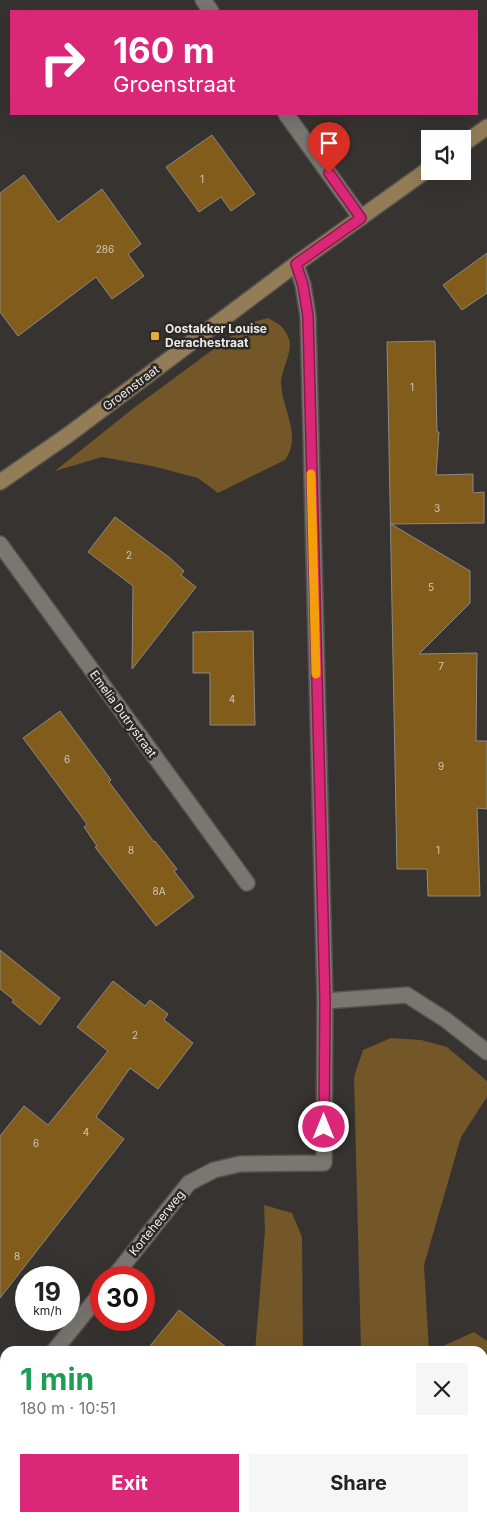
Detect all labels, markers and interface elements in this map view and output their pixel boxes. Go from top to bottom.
text: 160 m [113,29,215,71]
icon: right [30,30,95,95]
text: Groenstraat [113,71,235,97]
pin [308,122,350,173]
icon: arrive [315,129,343,157]
map controls [421,130,471,180]
button: sound [421,130,471,180]
house number: 1 [200,173,204,185]
house number: 286 [96,243,114,255]
place label: Oostakker Louise Derachestraat [165,321,267,350]
marker: Oostakker Louise Derachestraat [149,330,161,342]
street label: Groenstraat [100,361,162,414]
house number: 1 [410,381,414,393]
house number: 3 [434,502,440,514]
house number: 2 [126,549,132,561]
house number: 5 [428,581,434,593]
house number: 7 [438,660,444,672]
street label: Emelia Dutrystraat [87,667,160,760]
house number: 4 [229,693,235,705]
house number: 6 [64,753,70,765]
house number: 9 [438,760,444,772]
house number: 8 [128,844,134,856]
house number: 1 [436,844,440,856]
house number: 8A [152,885,166,897]
house number: 2 [132,1029,138,1041]
position arrow [297,1100,349,1152]
house number: 4 [83,1126,89,1138]
house number: 6 [33,1137,39,1149]
street label: Korteheerweg [126,1187,188,1258]
house number: 8 [14,1250,20,1262]
speed limit sign: 30 [90,1266,155,1331]
text: 19 [34,1277,61,1307]
text: km/h [33,1303,62,1318]
text: 1 min [20,1361,94,1397]
button: close [416,1363,468,1415]
text: 180 m · 10:51 [20,1398,116,1418]
button: Exit [20,1454,239,1512]
button: Share [249,1454,468,1512]

